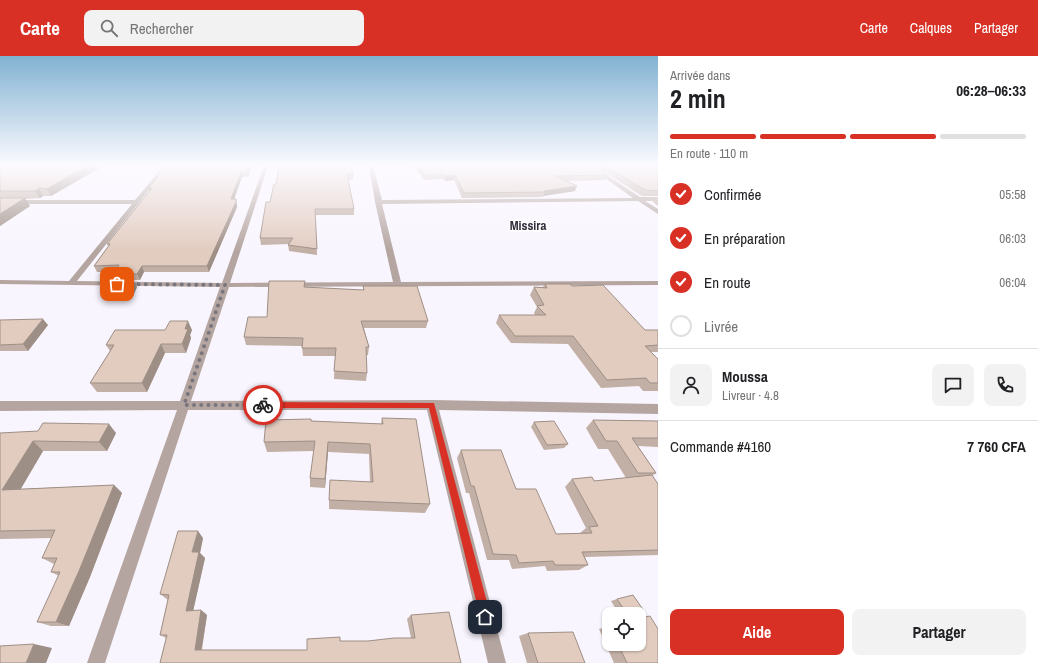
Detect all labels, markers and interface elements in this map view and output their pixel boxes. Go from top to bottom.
search box [84,10,364,46]
text: Carte [20,15,60,41]
icon: search [98,17,120,39]
text: Rechercher [130,18,193,39]
text: Carte [860,19,888,37]
text: Calques [910,19,952,37]
text: Partager [974,19,1018,37]
text: Arrivée dans [670,67,730,84]
text: 06:28–06:33 [956,80,1026,101]
text: 2 min [670,81,726,116]
text: En route · 110 m [670,145,748,162]
icon: check [670,183,692,205]
text: Confirmée [704,184,761,205]
text: 05:58 [999,186,1026,203]
district label: Missira [510,217,546,234]
icon: check [670,227,692,249]
text: En préparation [704,228,785,249]
text: 06:03 [999,230,1026,247]
pin [100,267,134,301]
icon: check [670,271,692,293]
text: En route [704,272,751,293]
icon: bag [106,273,128,295]
text: 06:04 [999,274,1026,291]
text: Livrée [704,316,738,337]
button: person [670,364,712,406]
button: chat [932,364,974,406]
button: phone [984,364,1026,406]
text: Moussa [722,366,768,387]
courier [243,385,283,425]
text: Livreur · 4.8 [722,387,779,404]
icon: bike [252,394,274,416]
text: Commande #4160 [670,436,771,457]
text: 7 760 CFA [967,436,1026,457]
pin [468,600,502,634]
icon: home [474,606,496,628]
map controls [602,607,646,651]
button: locate [602,607,646,651]
button: Aide [670,609,844,655]
button: Partager [852,609,1026,655]

